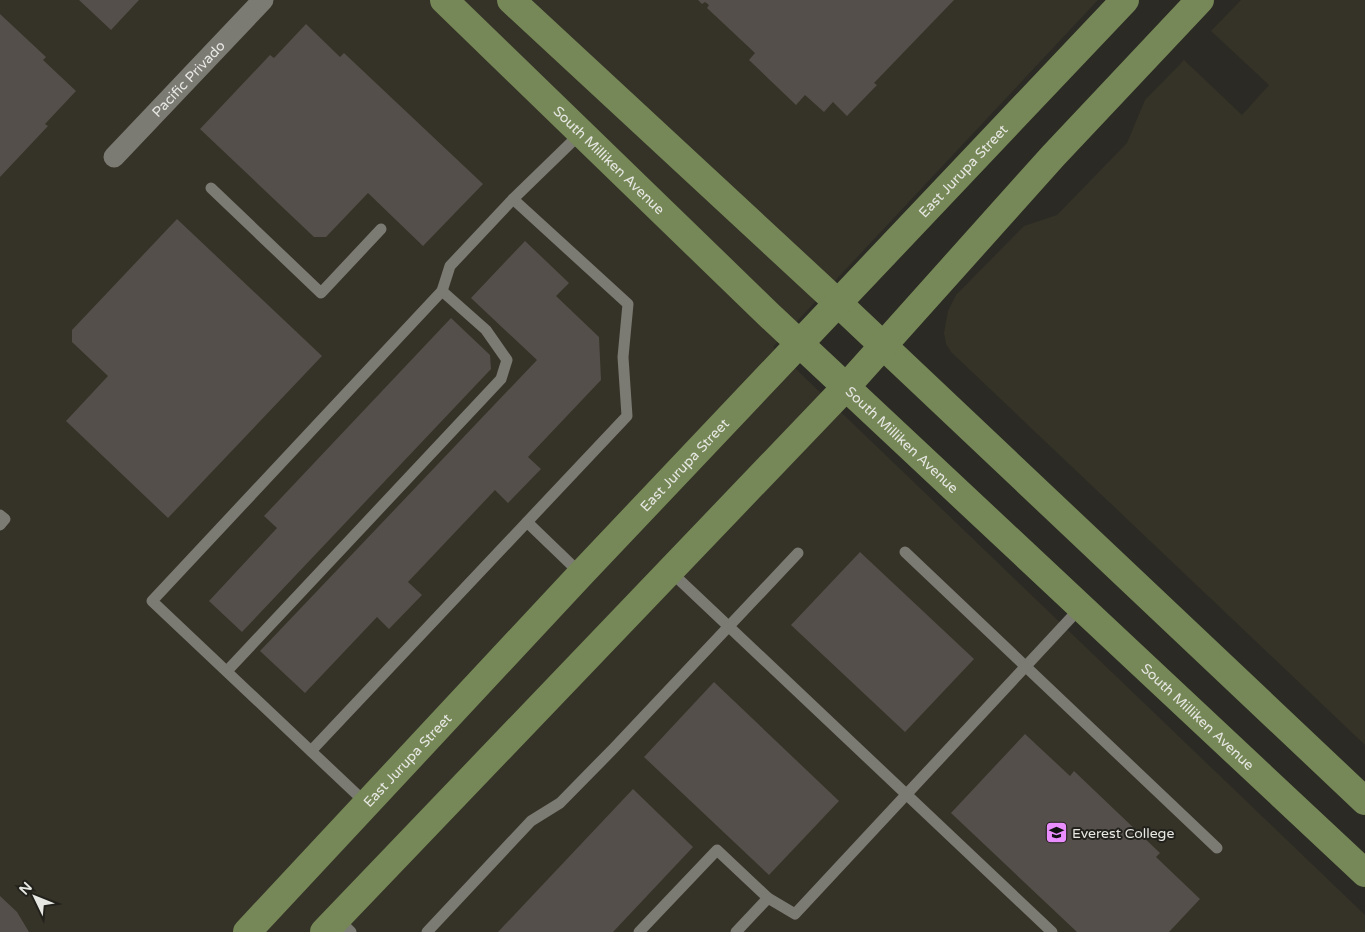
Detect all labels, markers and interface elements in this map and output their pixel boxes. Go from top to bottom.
street label: Pacific Privado [149,37,229,121]
street label: South Milliken Avenue [550,103,668,218]
street label: East Jurupa Street [915,121,1012,221]
street label: South Milliken Avenue [842,383,962,497]
street label: East Jurupa Street [637,415,733,515]
street label: South Milliken Avenue [1137,660,1257,774]
street label: East Jurupa Street [360,710,456,811]
school or university icon: Everest College [1044,821,1068,845]
place label: Everest College [1072,825,1174,842]
north arrow [10,872,60,922]
text: N [16,879,36,898]

